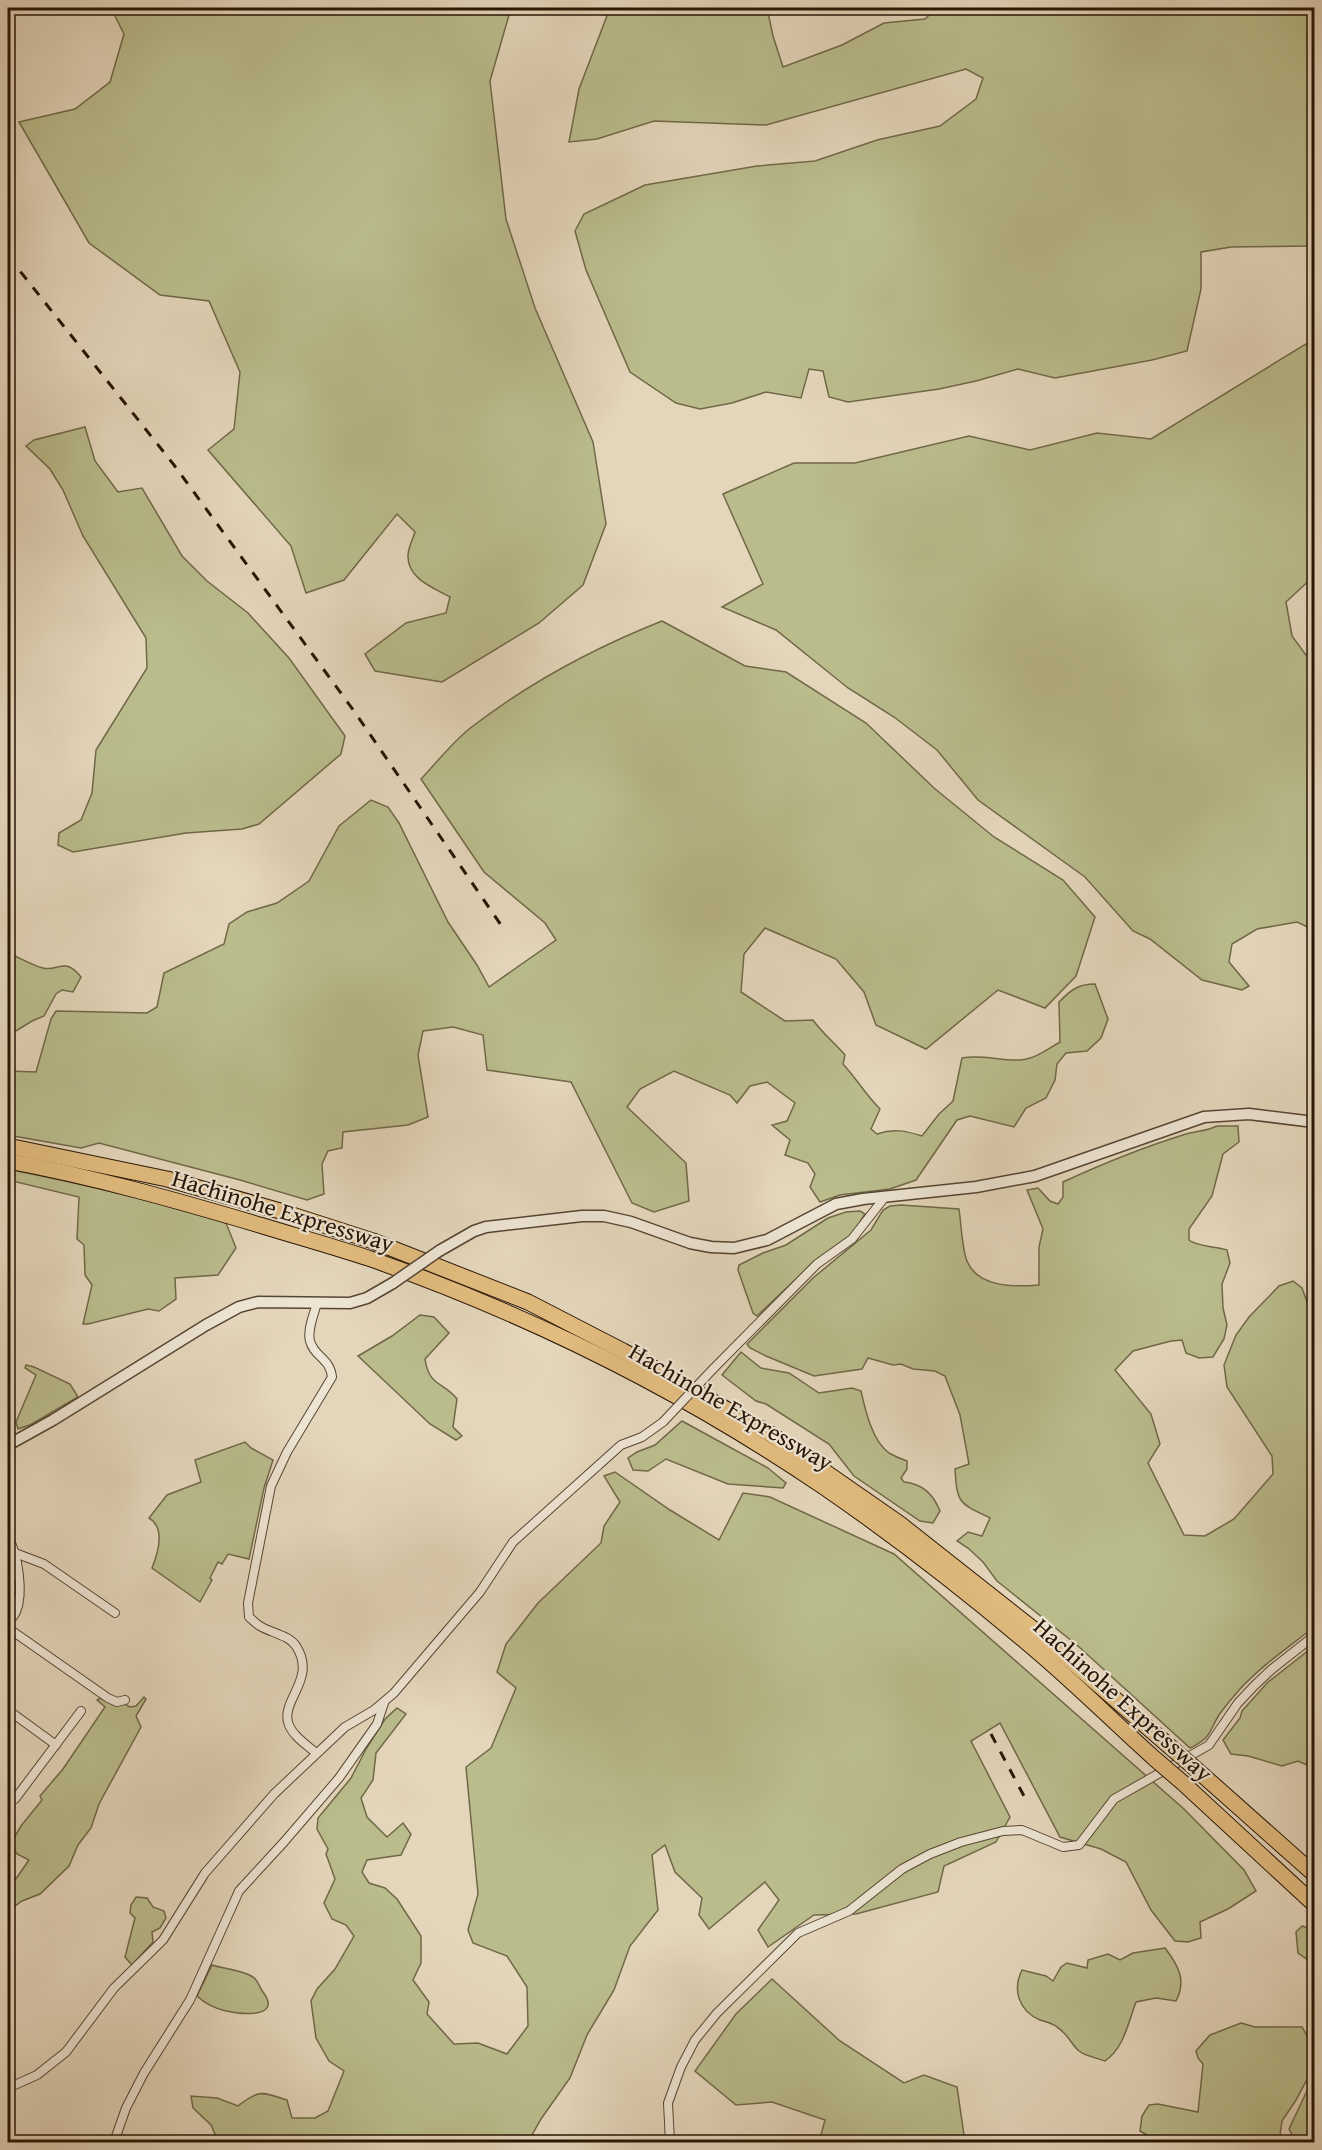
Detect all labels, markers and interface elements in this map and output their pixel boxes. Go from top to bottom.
street label: Hachinohe Expressway [168,1160,399,1261]
street label: Hachinohe Expressway [623,1334,840,1479]
street label: Hachinohe Expressway [1026,1609,1221,1790]

